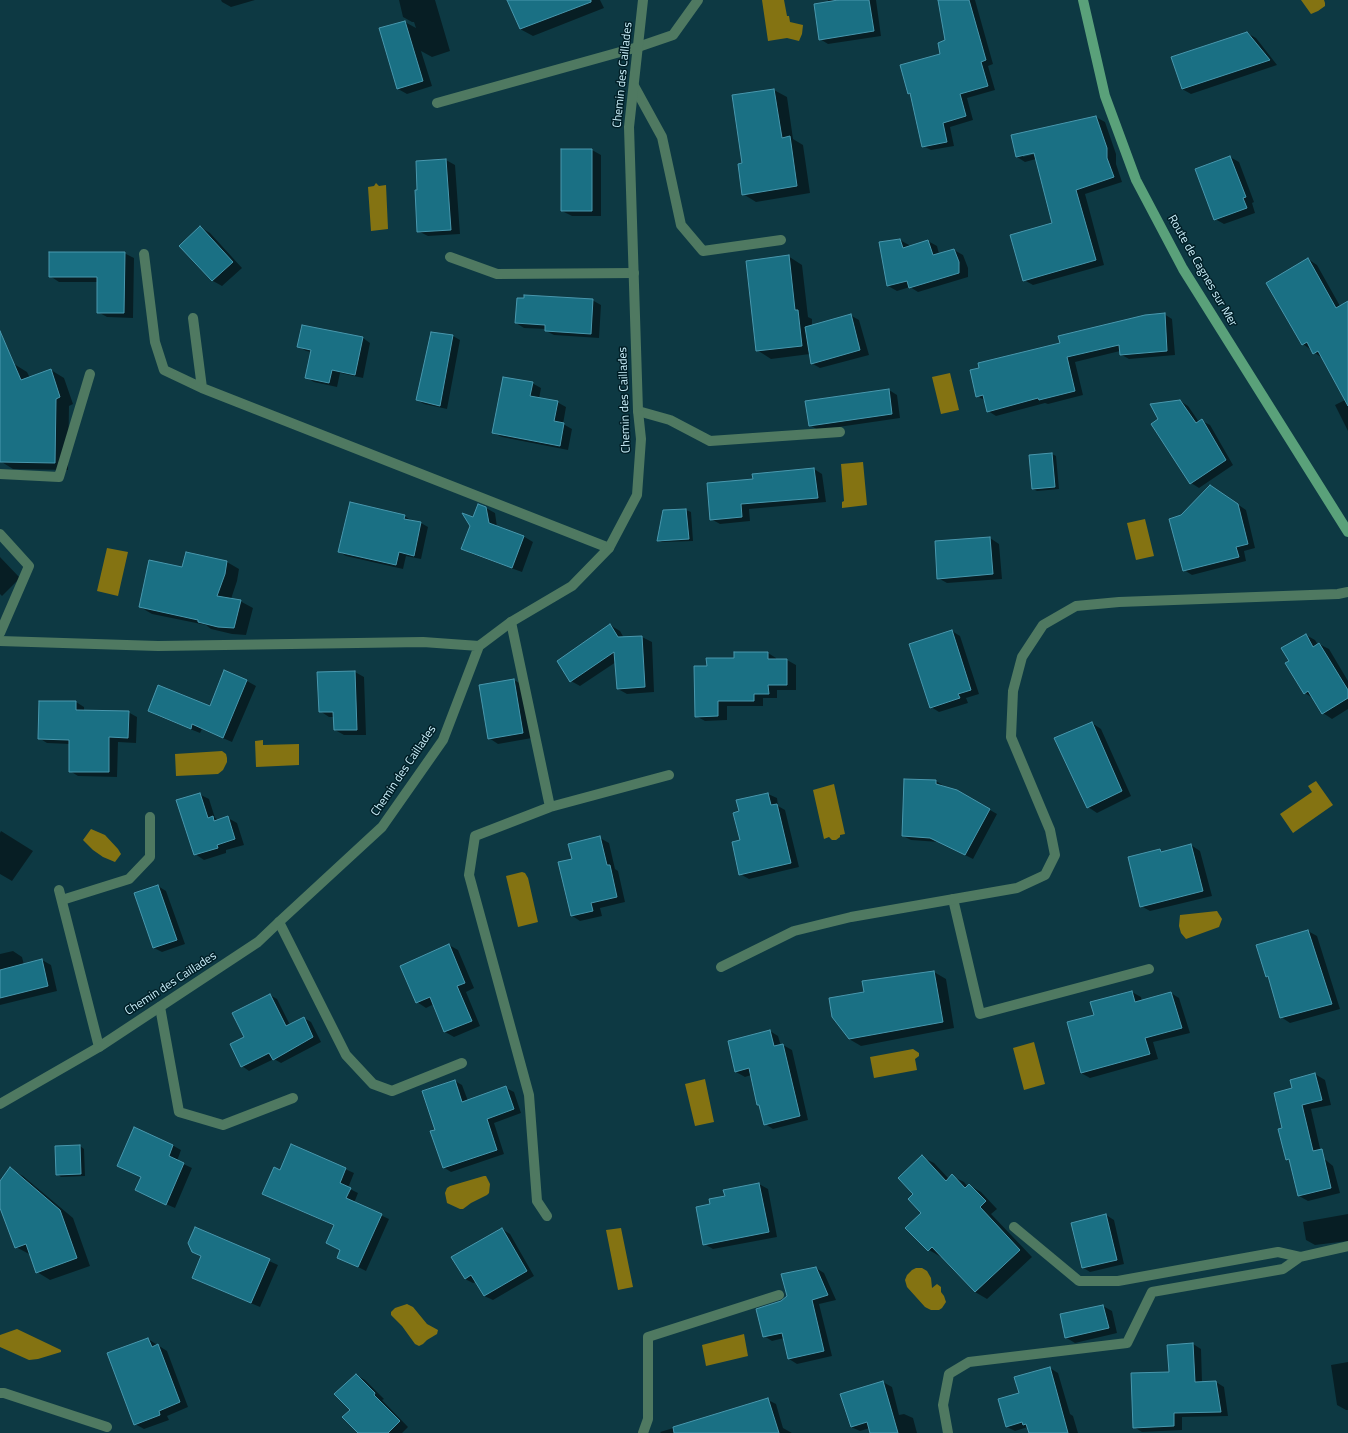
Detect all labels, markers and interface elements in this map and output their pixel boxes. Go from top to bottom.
street label: Chemin des Caillades [610,21,636,129]
street label: Route de Cagnes sur Mer [1164,213,1240,329]
street label: Chemin des Caillades [616,347,634,453]
street label: Chemin des Caillades [368,723,440,819]
street label: Chemin des Caillades [123,949,219,1019]

